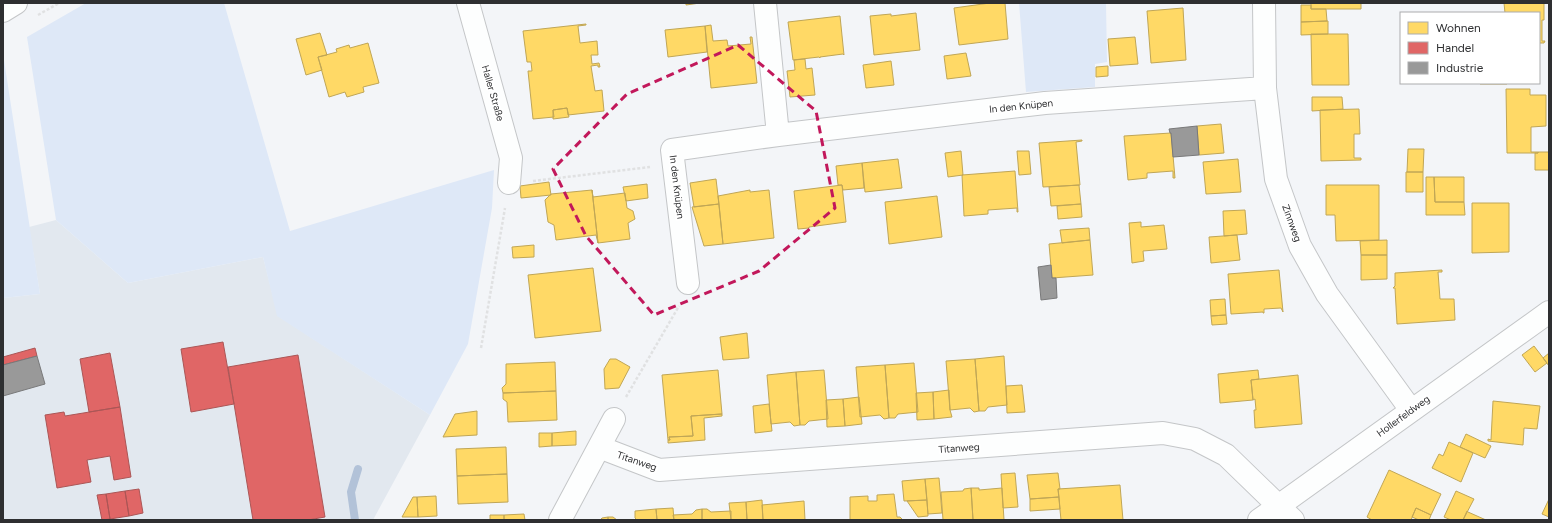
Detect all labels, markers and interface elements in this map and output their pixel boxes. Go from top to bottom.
legend [1400,12,1540,84]
text: Wohnen [1436,21,1481,35]
text: Handel [1436,41,1474,55]
text: Industrie [1436,61,1484,75]
street label: Haller Straße [479,63,507,123]
street label: In den Knüpen [988,96,1054,116]
street label: In den Knüpen [667,154,687,220]
street label: Zinnweg [1279,203,1305,244]
street label: Hollerfeldweg [1374,392,1432,440]
street label: Titanweg [938,440,980,456]
street label: Titanweg [615,448,659,474]

